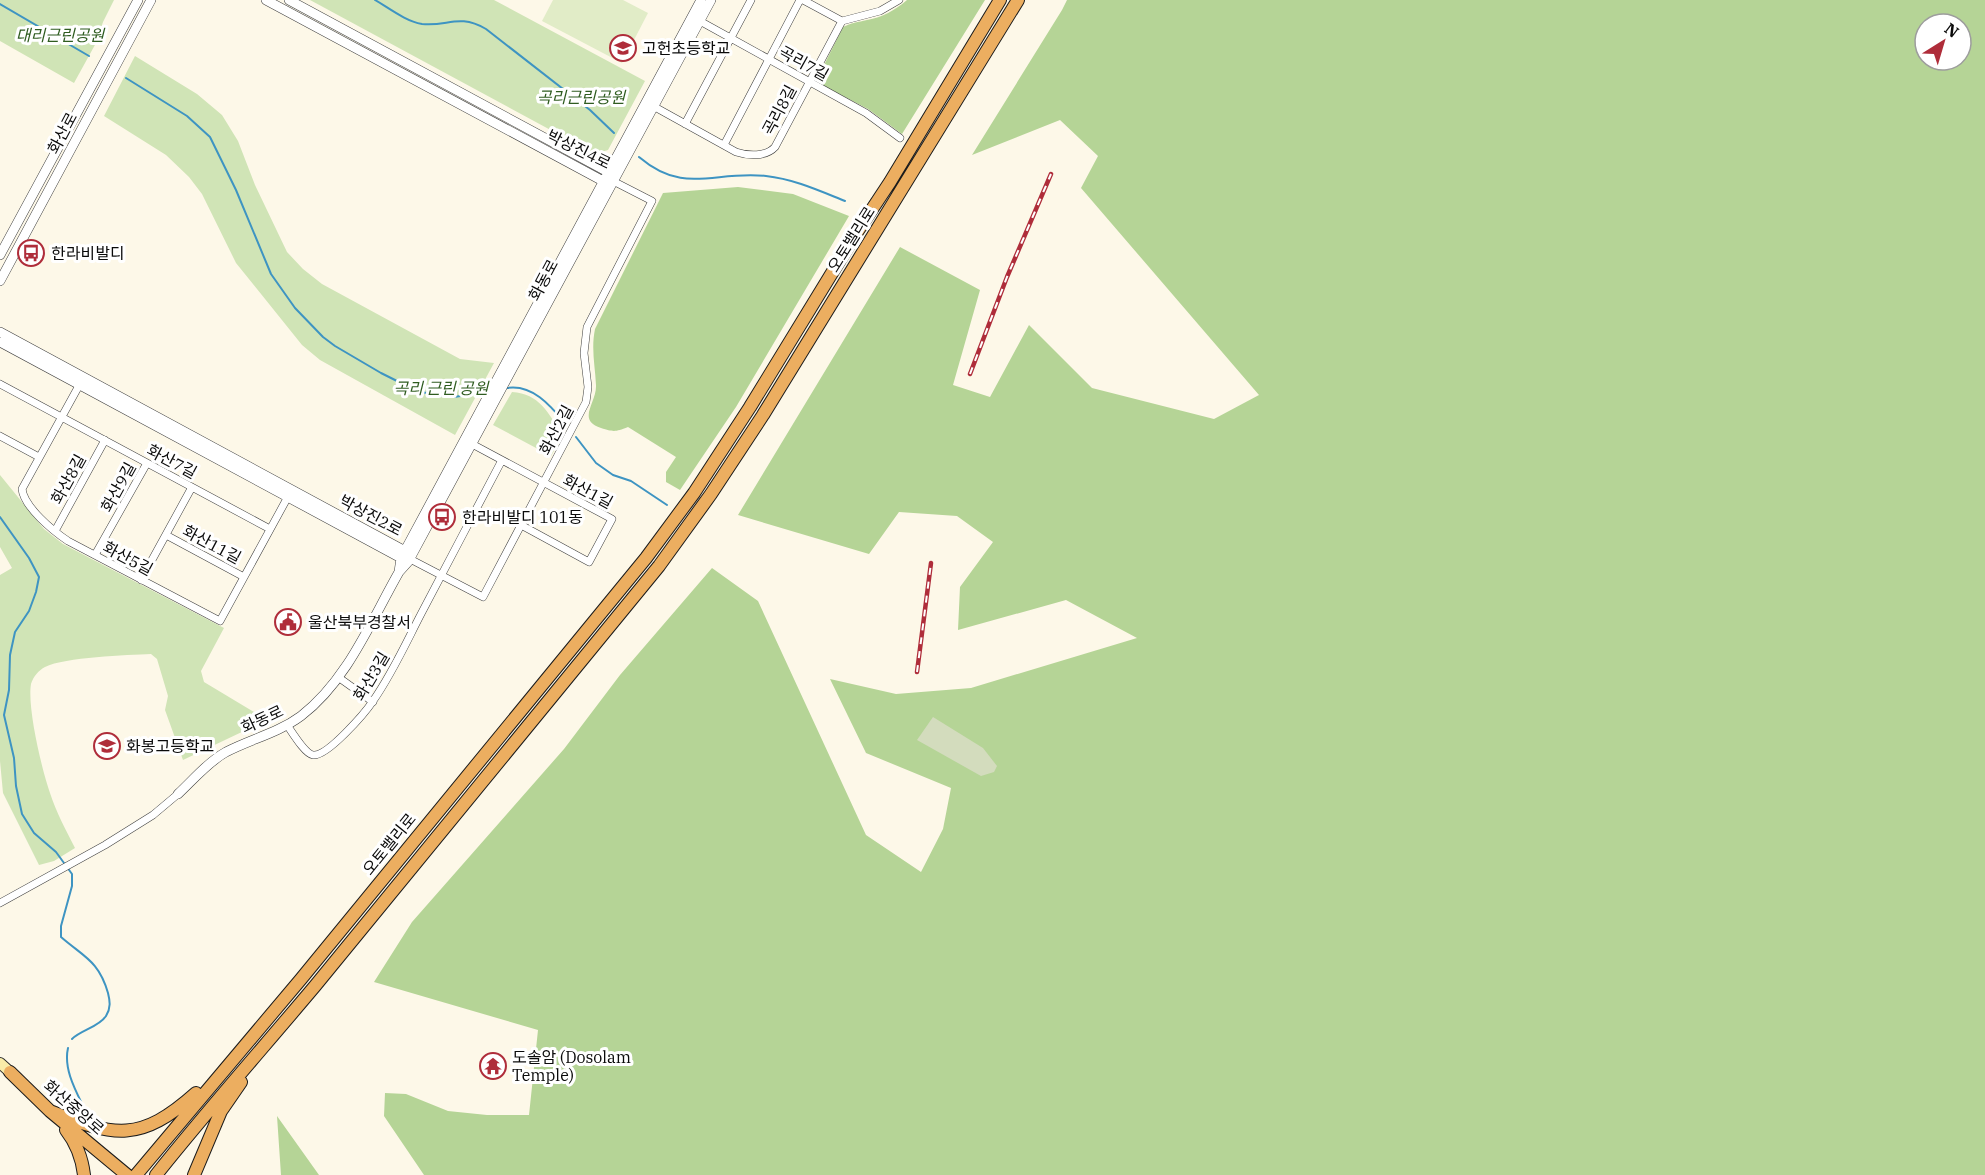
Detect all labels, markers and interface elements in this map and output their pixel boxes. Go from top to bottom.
north arrow [1913,12,1973,72]
text: N [1941,18,1963,42]
park label: 대리근린공원 [16,25,105,45]
school or university icon: 고헌초등학교 [608,33,638,63]
place label: 고헌초등학교 [642,38,730,58]
street label: 곡리7길 [776,41,832,85]
street label: 곡리8길 [758,82,800,138]
park label: 곡리근린공원 [537,87,626,107]
street label: 화산로 [43,109,81,157]
street label: 박상진4로 [544,125,614,173]
street label: 오토밸리로 [823,202,879,276]
bus stop icon: 한라비발디 [16,238,46,268]
place label: 한라비발디 [51,243,125,263]
street label: 화동로 [524,256,562,304]
park label: 곡리 근린 공원 [393,378,490,398]
street label: 화산2길 [535,402,577,458]
street label: 화산7길 [144,440,200,482]
street label: 화산8길 [46,451,90,507]
street label: 화산9길 [96,459,140,515]
street label: 화산1길 [560,470,616,512]
street label: 박상진2로 [336,490,406,540]
bus stop icon: 한라비발디 101동 [427,502,457,532]
place label: 한라비발디 101동 [462,507,583,527]
street label: 화산11길 [179,520,245,568]
street label: 화산5길 [100,537,156,579]
public building icon: 울산북부경찰서 [273,607,303,637]
place label: 울산북부경찰서 [308,612,411,632]
street label: 화산3길 [349,648,393,704]
street label: 화동로 [238,700,286,737]
school or university icon: 화봉고등학교 [92,731,122,761]
place label: 화봉고등학교 [126,736,214,756]
street label: 오토밸리로 [358,809,420,879]
place label: 도솔암 (Dosolam Temple) [512,1047,631,1085]
temple icon: 도솔암 (Dosolam Temple) [478,1051,508,1081]
street label: 화산중앙로 [40,1075,109,1139]

